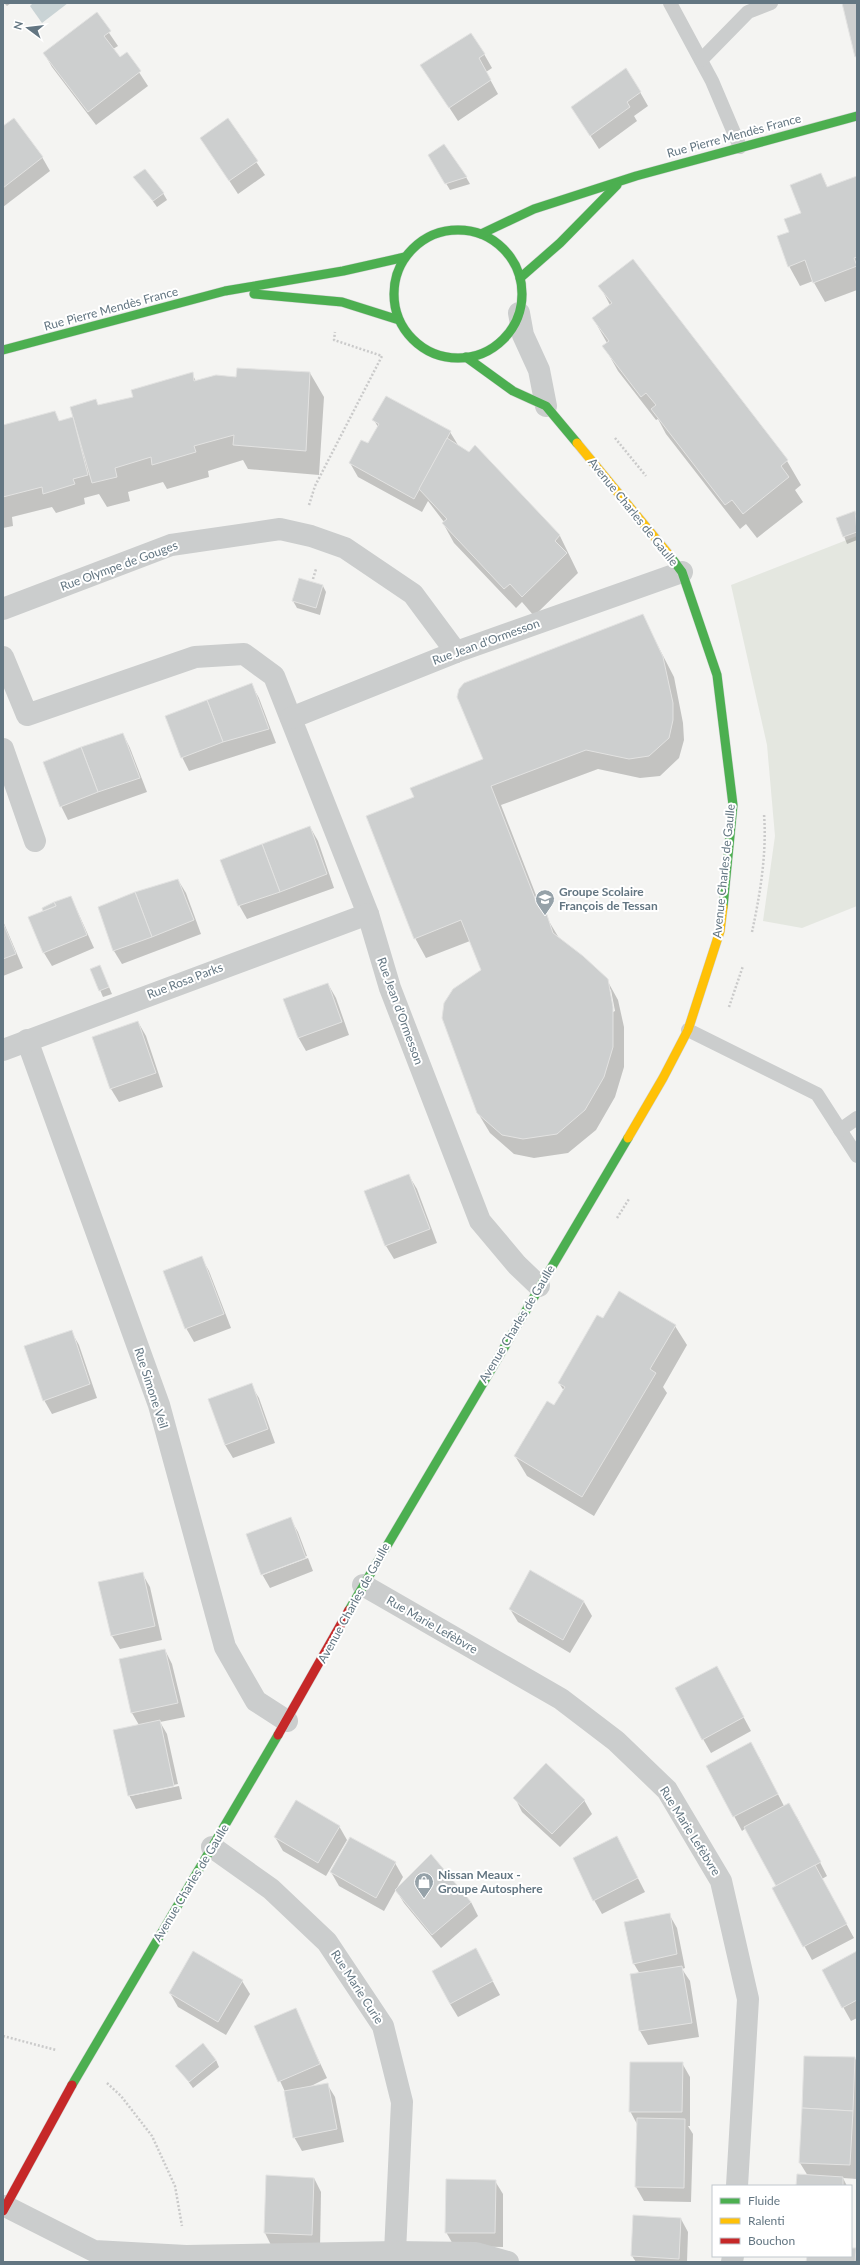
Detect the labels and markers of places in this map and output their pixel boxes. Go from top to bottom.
place label: Groupe Scolaire François de Tessan [559,884,658,913]
school or university icon: Groupe Scolaire François de Tessan [534,888,556,916]
place label: Nissan Meaux - Groupe Autosphere [438,1867,543,1896]
shop icon: Nissan Meaux - Groupe Autosphere [413,1871,435,1899]

